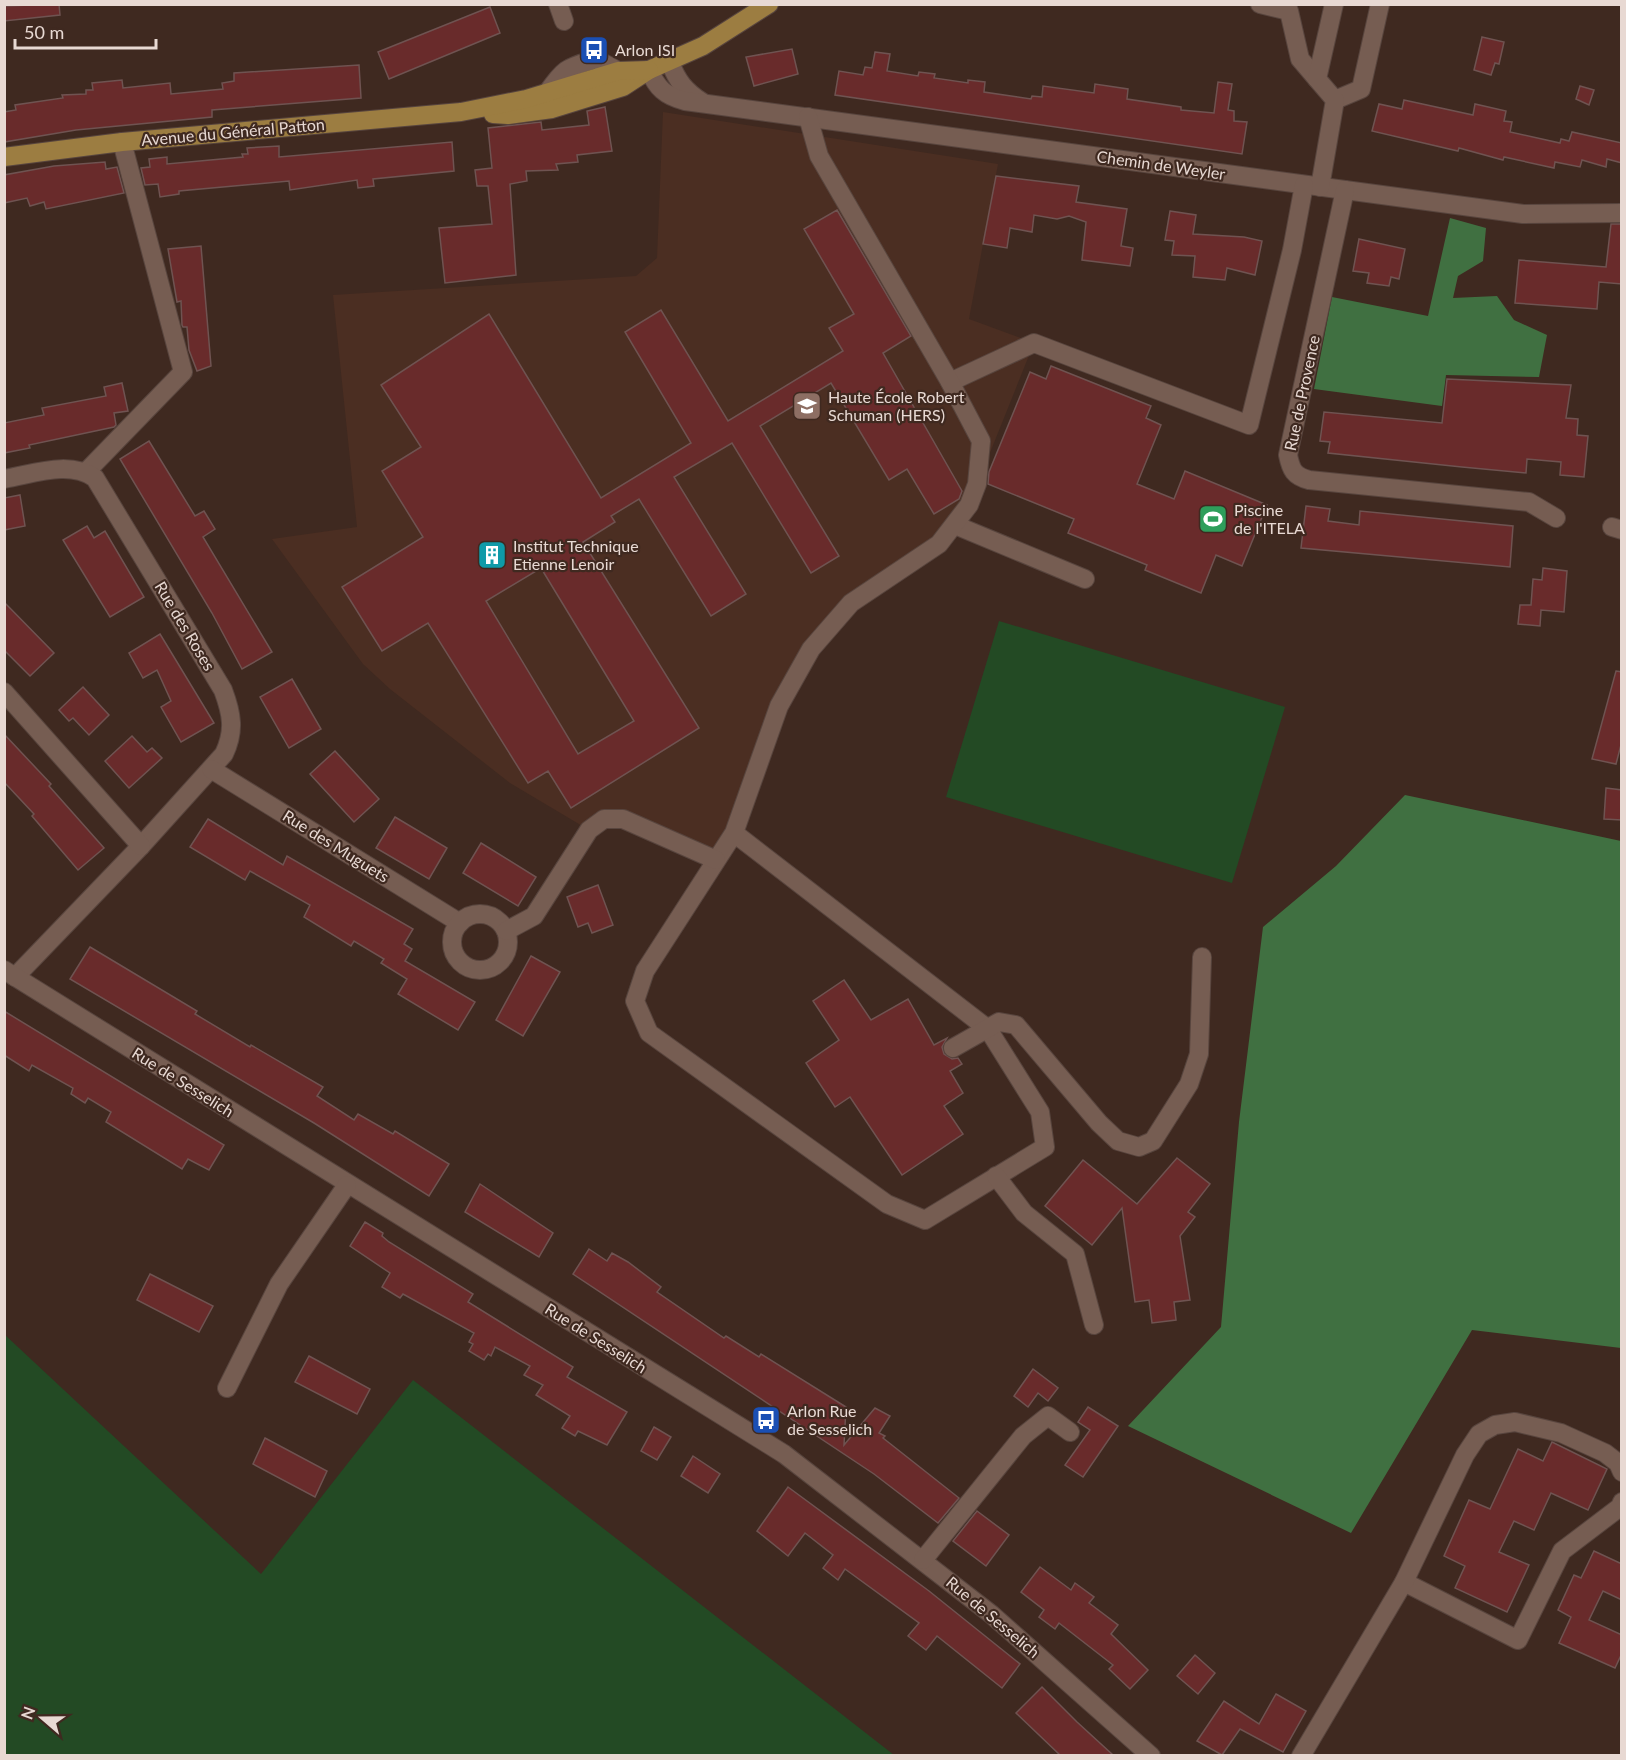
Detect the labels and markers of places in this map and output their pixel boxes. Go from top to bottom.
bus stop icon: Arlon ISI [578,34,610,66]
place label: Arlon ISI [615,40,675,59]
place label: Haute École Robert Schuman (HERS) [828,387,965,424]
school or university icon: Haute École Robert Schuman (HERS) [791,390,823,422]
place label: Piscine de l'ITELA [1234,500,1305,537]
sports icon: Piscine de l'ITELA [1197,503,1229,535]
place label: Institut Technique Etienne Lenoir [513,536,639,573]
building icon: Institut Technique Etienne Lenoir [476,539,508,571]
place label: Arlon Rue de Sesselich [787,1401,872,1438]
bus stop icon: Arlon Rue de Sesselich [750,1404,782,1436]

